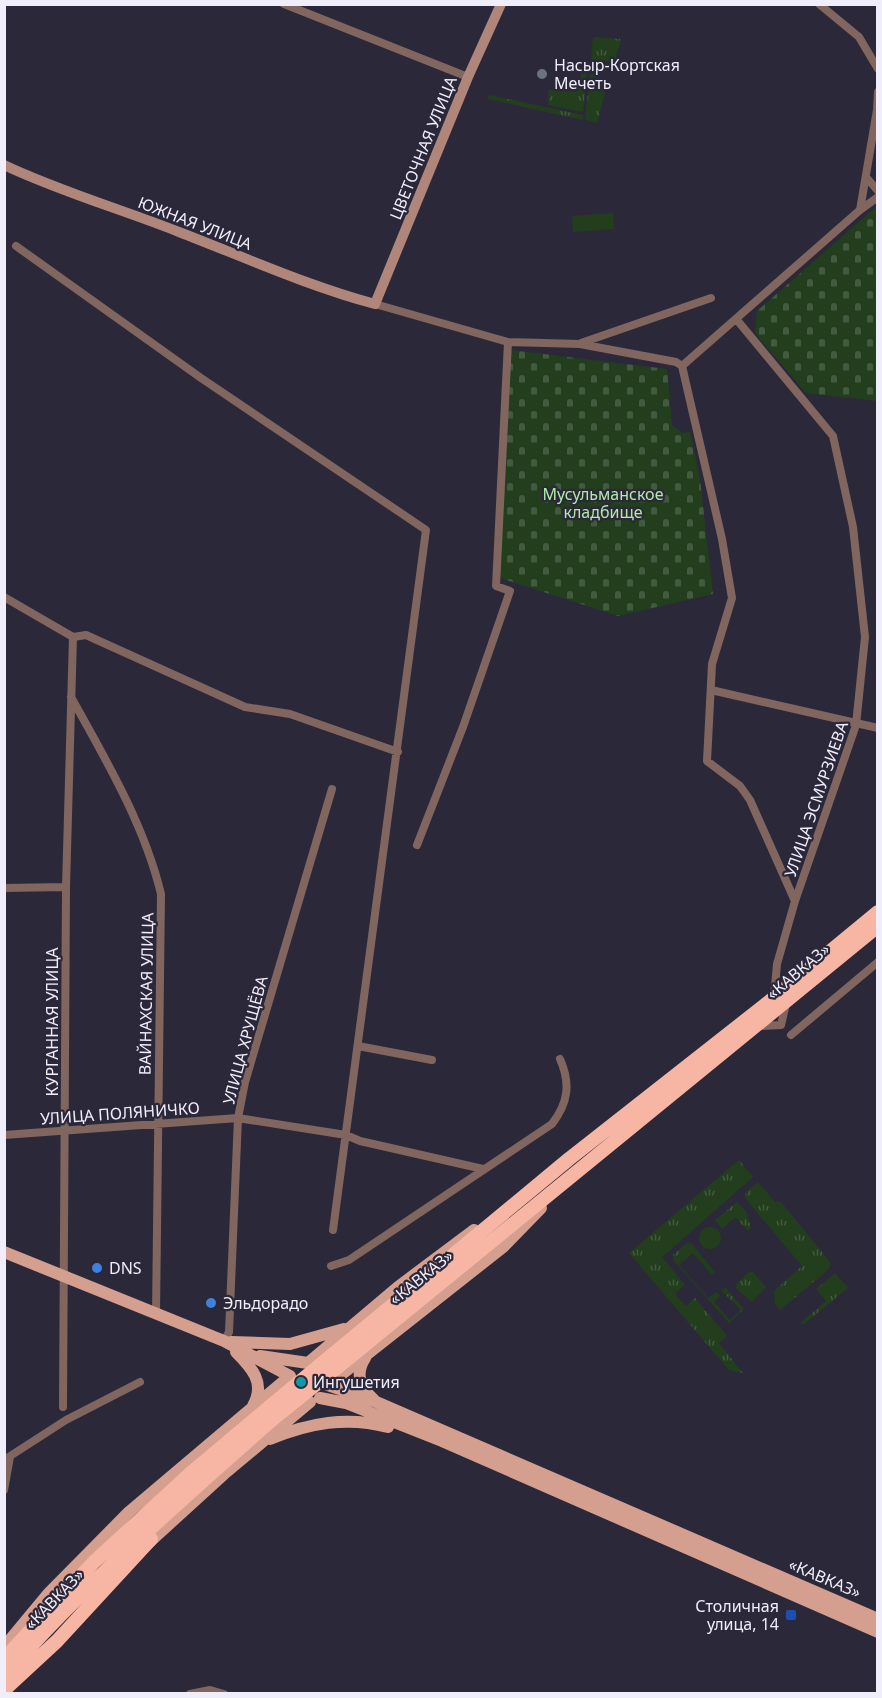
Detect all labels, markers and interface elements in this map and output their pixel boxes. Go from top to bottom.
place label: Насыр-Кортская Мечеть [554,54,680,94]
marker: Насыр-Кортская Мечеть [535,67,549,81]
street label: ЦВЕТОЧНАЯ УЛИЦА [384,72,462,223]
street label: ЮЖНАЯ УЛИЦА [135,191,256,255]
park label: Мусульманское кладбище [543,483,664,523]
street label: УЛИЦА ЭСМУРЗИЕВА [779,717,853,880]
street label: ВАЙНАХСКАЯ УЛИЦА [134,912,158,1075]
street label: «КАВКАЗ» [762,938,834,1004]
street label: КУРГАННАЯ УЛИЦА [41,947,63,1096]
street label: УЛИЦА ХРУЩЁВА [217,972,273,1107]
street label: УЛИЦА ПОЛЯНИЧКО [40,1096,200,1130]
street label: «КАВКАЗ» [384,1244,458,1310]
place label: DNS [109,1257,142,1279]
marker: DNS [90,1261,104,1275]
place label: Эльдорадо [223,1292,308,1314]
marker: Эльдорадо [204,1296,218,1310]
place label: Ингушетия [313,1371,400,1393]
marker: Ингушетия [294,1375,308,1389]
street label: «КАВКАЗ» [786,1553,864,1603]
street label: «КАВКАЗ» [20,1564,88,1634]
place label: Столичная улица, 14 [695,1595,779,1635]
marker: Столичная улица, 14 [784,1608,798,1622]

